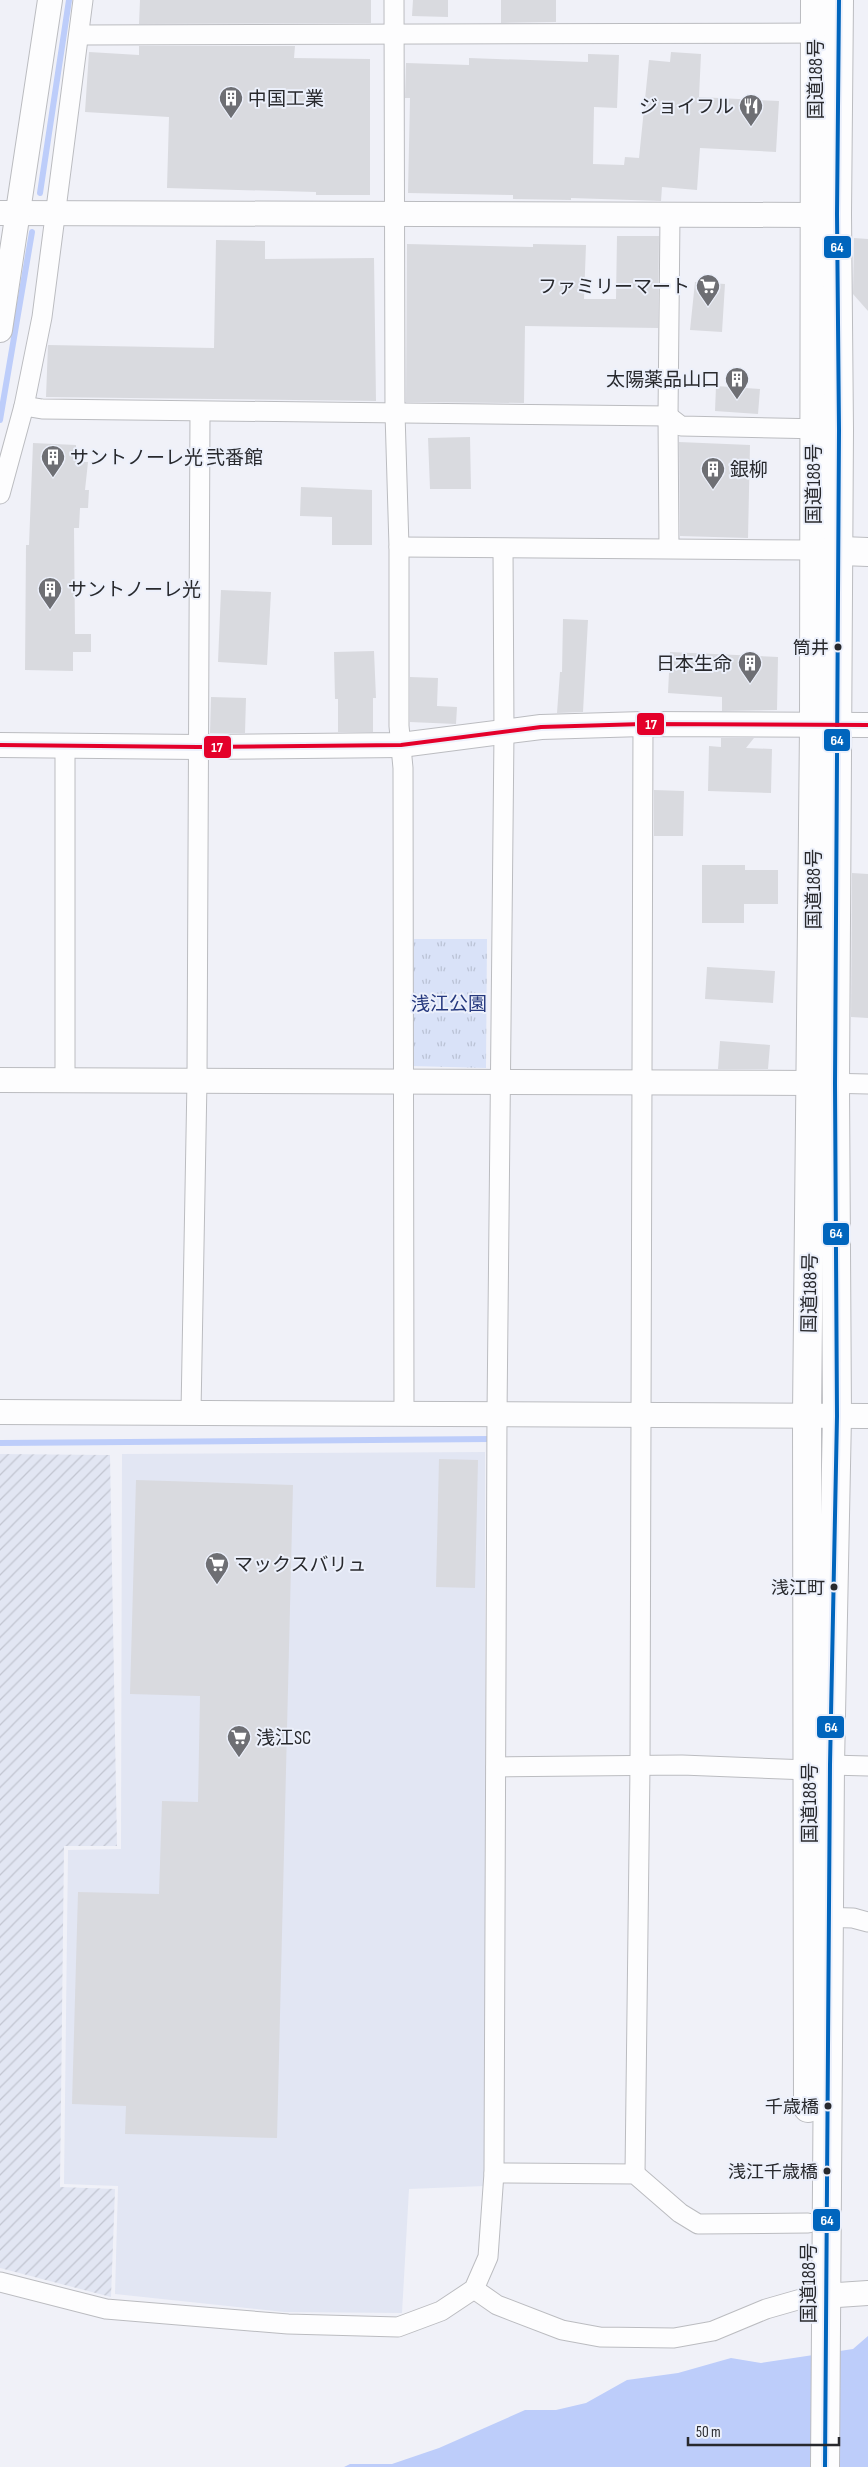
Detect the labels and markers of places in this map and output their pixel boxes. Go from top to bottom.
building icon: 中国工業 [218,85,244,119]
place label: 中国工業 [248,88,324,111]
restaurant icon: ジョイフル [738,93,764,127]
place label: ジョイフル [639,96,734,119]
supermarket icon: ファミリーマート [695,273,721,307]
place label: ファミリーマート [538,276,690,299]
building icon: 太陽薬品山口 [724,366,750,400]
place label: 太陽薬品山口 [606,369,720,392]
building icon: サントノーレ光 弐番館 [40,444,66,478]
place label: サントノーレ光 弐番館 [70,447,263,470]
building icon: 銀柳 [700,456,726,490]
place label: 銀柳 [730,459,768,482]
building icon: サントノーレ光 [37,576,63,610]
place label: サントノーレ光 [68,579,201,602]
place label: 筒井 [793,638,829,659]
marker: 筒井 [833,642,843,652]
building icon: 日本生命 [737,650,763,684]
place label: 日本生命 [656,653,732,676]
supermarket icon: マックスバリュ [204,1551,230,1585]
place label: マックスバリュ [234,1554,366,1577]
place label: 浅江町 [771,1578,825,1599]
marker: 浅江町 [829,1582,839,1592]
supermarket icon: 浅江SC [226,1724,252,1758]
place label: 浅江SC [256,1727,311,1750]
place label: 千歳橋 [765,2097,819,2118]
marker: 千歳橋 [823,2101,833,2111]
place label: 浅江千歳橋 [728,2162,818,2183]
marker: 浅江千歳橋 [822,2166,832,2176]

